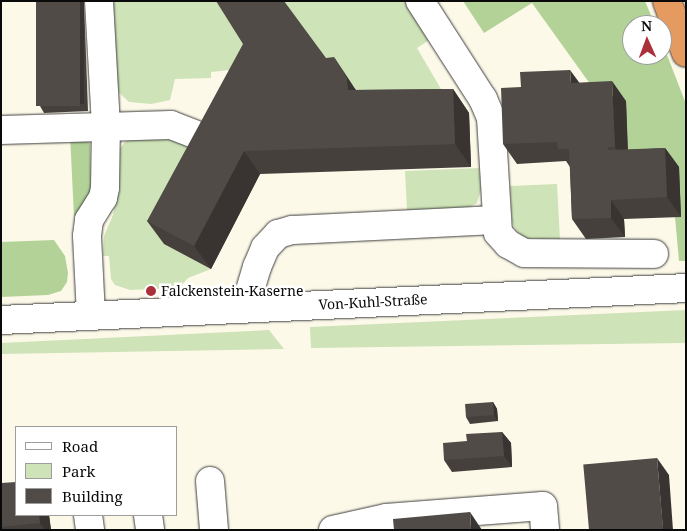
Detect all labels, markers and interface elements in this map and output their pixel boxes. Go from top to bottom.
north arrow [622,15,672,65]
text: N [641,16,652,35]
place label: Falckenstein-Kaserne [161,283,303,299]
marker: Falckenstein-Kaserne [145,285,157,297]
street label: Von-Kuhl-Straße [318,291,428,313]
legend [15,426,178,516]
text: Road [62,436,98,456]
text: Park [62,461,95,481]
text: Building [62,486,123,506]

